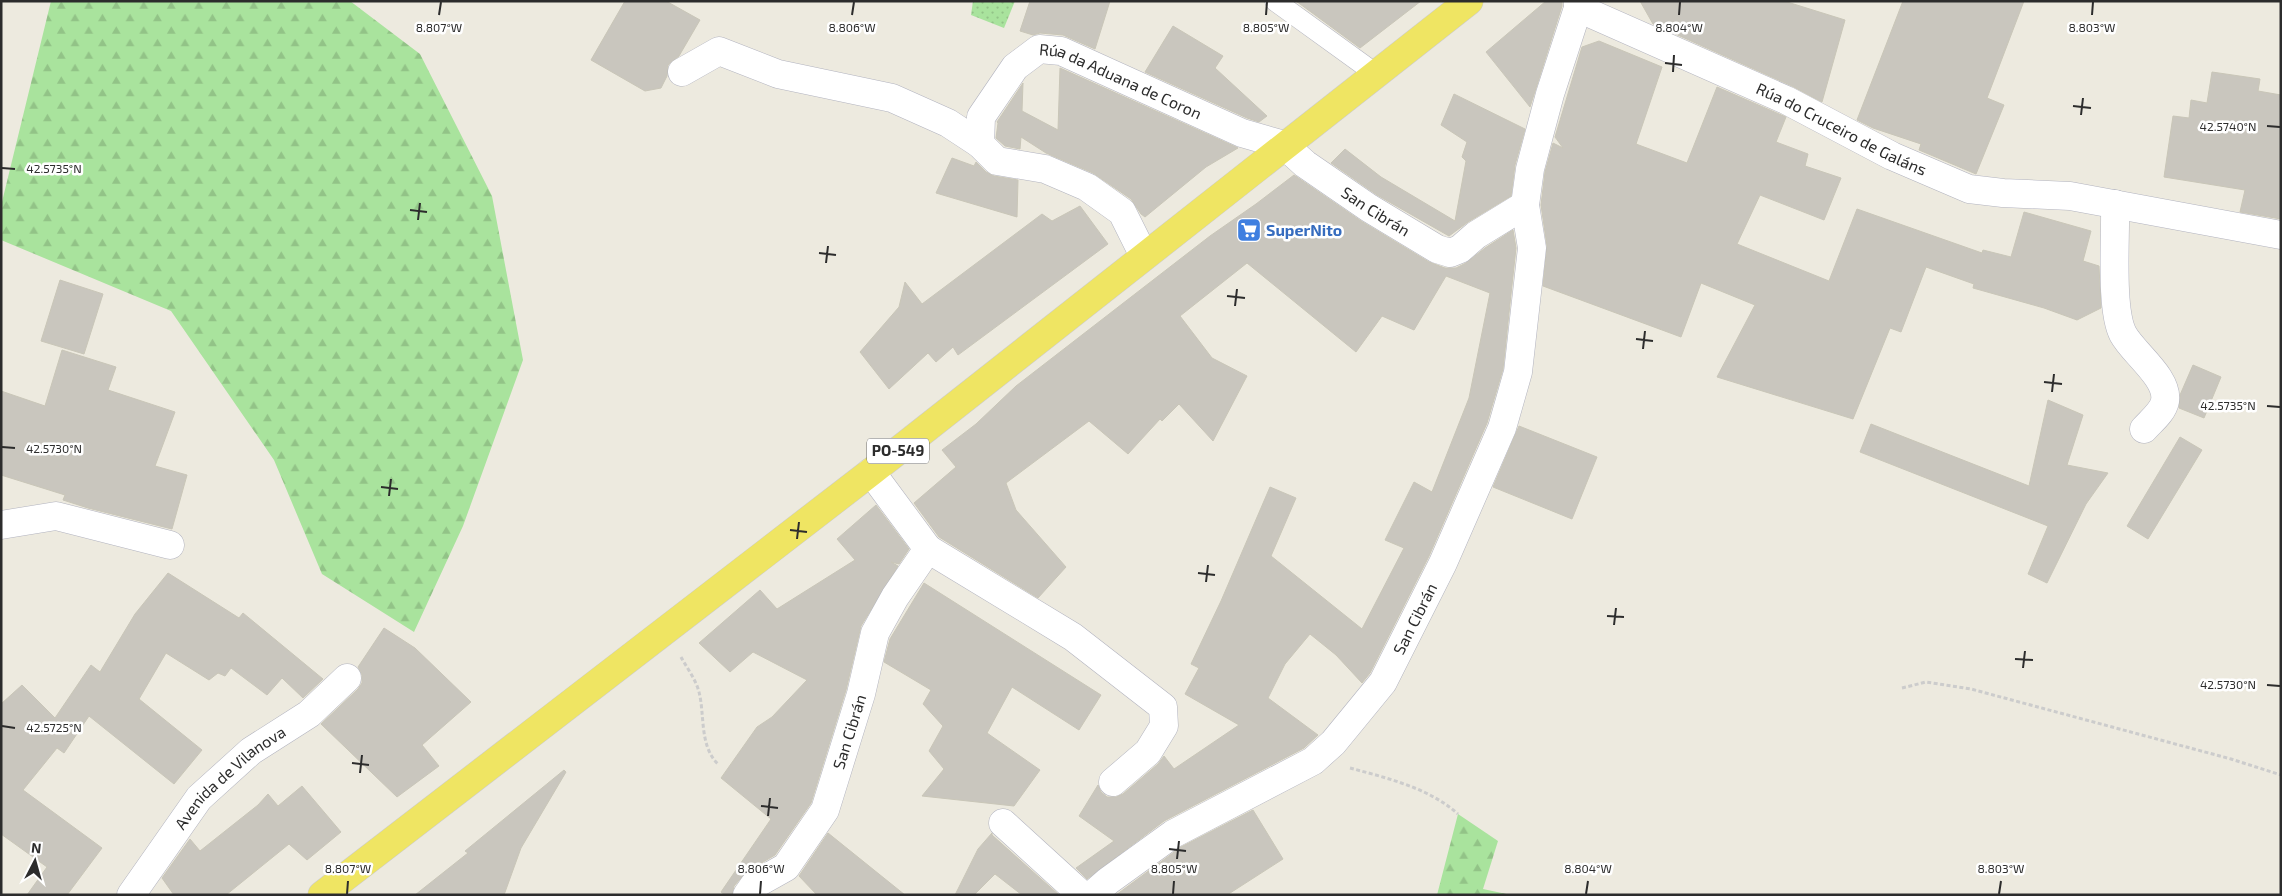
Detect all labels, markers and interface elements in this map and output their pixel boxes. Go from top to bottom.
text: 8.807°W [416,20,462,34]
text: 8.806°W [828,20,876,34]
text: 8.805°W [1243,20,1289,34]
text: 8.804°W [1655,20,1703,34]
text: 8.803°W [2069,20,2115,34]
street label: Rúa da Aduana de Coron [1038,39,1205,123]
street label: Rúa do Cruceiro de Galáns [1753,78,1930,179]
text: 42.5740°N [2200,119,2256,133]
text: 42.5735°N [26,161,82,175]
street label: San Cibrán [1338,182,1414,240]
supermarket icon: SuperNito [1236,217,1262,243]
place label: SuperNito [1266,220,1342,239]
text: 42.5735°N [2200,398,2256,412]
road number: PO-549 [867,438,929,464]
text: 42.5730°N [26,441,82,455]
street label: San Cibrán [1389,580,1440,657]
text: 42.5730°N [2200,677,2256,691]
street label: San Cibrán [828,692,869,771]
text: 42.5725°N [26,720,82,734]
street label: Avenida de Vilanova [170,722,289,833]
north arrow [10,836,60,886]
text: N [30,839,42,857]
text: 8.807°W [325,861,371,875]
text: 8.806°W [737,861,785,875]
text: 8.805°W [1151,861,1197,875]
text: 8.804°W [1564,861,1612,875]
text: 8.803°W [1978,861,2024,875]

